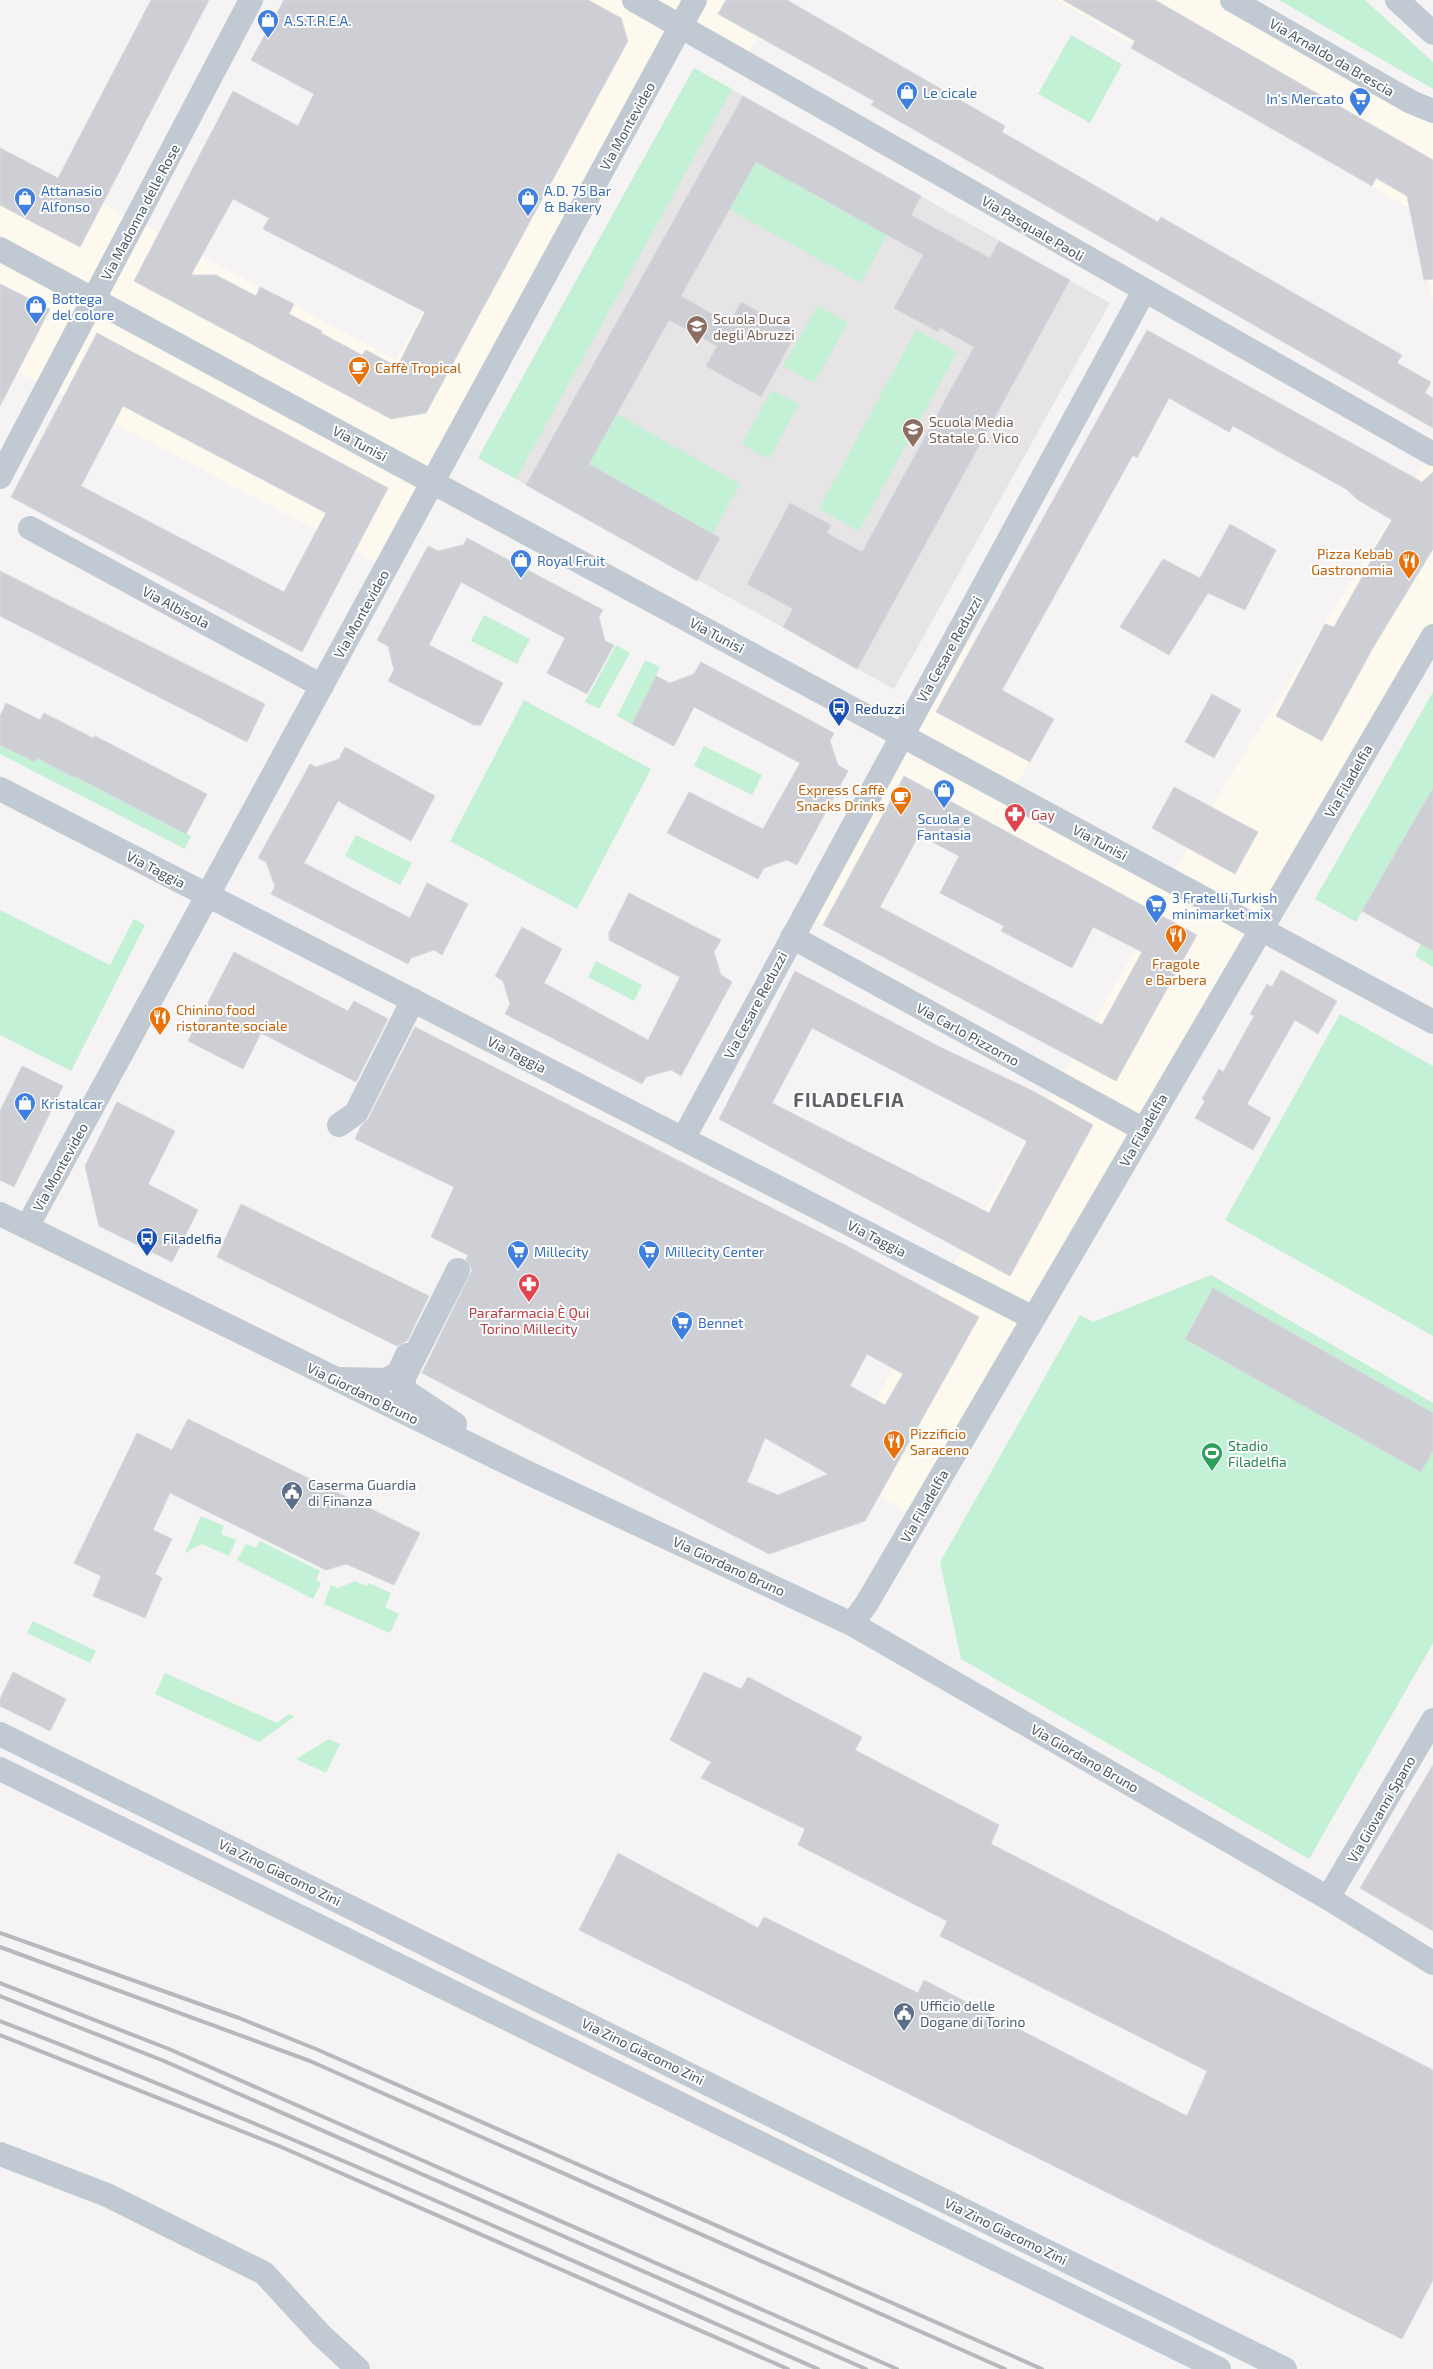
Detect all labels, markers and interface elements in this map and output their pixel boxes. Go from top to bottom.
shop icon: A.S.T.R.E.A. [256,8,280,39]
place label: A.S.T.R.E.A. [284,12,352,29]
street label: Via Arnaldo da Brescia [1266,14,1398,100]
street label: Via Montevideo [596,79,658,173]
shop icon: Le cicale [895,80,919,111]
place label: Le cicale [923,84,977,101]
supermarket icon: In's Mercato [1348,86,1372,117]
place label: In's Mercato [1266,90,1344,107]
street label: Via Madonna delle Rose [97,141,183,283]
place label: Attanasio Alfonso [41,182,102,215]
place label: A.D. 75 Bar & Bakery [544,182,612,215]
shop icon: Attanasio Alfonso [13,186,37,217]
shop icon: A.D. 75 Bar & Bakery [516,186,540,217]
street label: Via Pasquale Paoli [979,192,1087,264]
place label: Bottega del colore [52,290,114,323]
shop icon: Bottega del colore [24,294,48,325]
place label: Scuola Duca degli Abruzzi [713,310,795,343]
school or university icon: Scuola Duca degli Abruzzi [685,314,709,345]
cafe icon: Caffè Tropical [347,355,371,386]
place label: Caffè Tropical [375,359,462,376]
place label: Scuola Media Statale G. Vico [929,413,1019,446]
school or university icon: Scuola Media Statale G. Vico [901,417,925,448]
street label: Via Tunisi [330,422,390,464]
place label: Pizza Kebab Gastronomia [1311,545,1393,578]
shop icon: Royal Fruit [509,548,533,579]
restaurant icon: Pizza Kebab Gastronomia [1397,549,1421,580]
place label: Royal Fruit [537,552,605,569]
street label: Via Montevideo [330,567,392,661]
street label: Via Albisola [139,582,213,632]
street label: Via Cesare Reduzzi [913,593,985,705]
street label: Via Tunisi [687,614,747,656]
bus stop icon: Reduzzi [827,696,851,727]
place label: Reduzzi [855,700,905,717]
street label: Via Filadelfia [1320,741,1376,821]
shop icon: Scuola e Fantasia [932,778,956,809]
place label: Express Caffè Snacks Drinks [796,781,885,814]
cafe icon: Express Caffè Snacks Drinks [889,785,913,816]
pharmacy icon: Gay [1003,802,1027,833]
place label: Gay [1031,806,1055,823]
place label: Scuola e Fantasia [917,810,971,843]
street label: Via Tunisi [1070,821,1130,863]
street label: Via Taggia [124,847,188,891]
place label: 3 Fratelli Turkish minimarket mix [1172,889,1277,922]
supermarket icon: 3 Fratelli Turkish minimarket mix [1144,893,1168,924]
restaurant icon: Fragole e Barbera [1164,923,1188,954]
street label: Via Cesare Reduzzi [720,948,790,1062]
place label: Fragole e Barbera [1145,955,1207,988]
street label: Via Carlo Pizzorno [914,999,1022,1069]
place label: Chinino food ristorante sociale [176,1001,288,1034]
restaurant icon: Chinino food ristorante sociale [148,1005,172,1036]
street label: Via Taggia [485,1032,549,1076]
district label: FILADELFIA [793,1088,905,1111]
street label: Via Filadelfia [1115,1090,1171,1170]
shop icon: Kristalcar [13,1091,37,1122]
place label: Kristalcar [41,1095,103,1112]
street label: Via Montevideo [29,1120,91,1214]
street label: Via Taggia [845,1216,909,1260]
bus stop icon: Filadelfia [135,1226,159,1257]
place label: Filadelfia [163,1230,222,1247]
supermarket icon: Millecity [506,1239,530,1270]
supermarket icon: Millecity Center [637,1239,661,1270]
place label: Millecity [534,1243,589,1260]
place label: Millecity Center [665,1243,765,1260]
pharmacy icon: Parafarmacia È Qui Torino Millecity [517,1272,541,1303]
place label: Parafarmacia È Qui Torino Millecity [469,1304,589,1337]
supermarket icon: Bennet [670,1310,694,1341]
place label: Bennet [698,1314,743,1331]
street label: Via Giordano Bruno [305,1359,421,1427]
place label: Pizzificio Saraceno [910,1425,969,1458]
restaurant icon: Pizzificio Saraceno [882,1429,906,1460]
place label: Stadio Filadelfia [1228,1437,1287,1470]
sports icon: Stadio Filadelfia [1200,1441,1224,1472]
street label: Via Filadelfia [896,1466,952,1546]
place label: Caserma Guardia di Finanza [308,1476,416,1509]
public building icon: Caserma Guardia di Finanza [280,1480,304,1511]
street label: Via Giordano Bruno [670,1533,788,1599]
street label: Via Giordano Bruno [1028,1720,1142,1796]
street label: Via Giovanni Spano [1343,1753,1419,1865]
street label: Via Zino Giacomo Zini [216,1835,344,1909]
place label: Ufficio delle Dogane di Torino [920,1997,1025,2030]
public building icon: Ufficio delle Dogane di Torino [892,2001,916,2032]
street label: Via Zino Giacomo Zini [579,2014,707,2088]
street label: Via Zino Giacomo Zini [942,2194,1070,2268]

